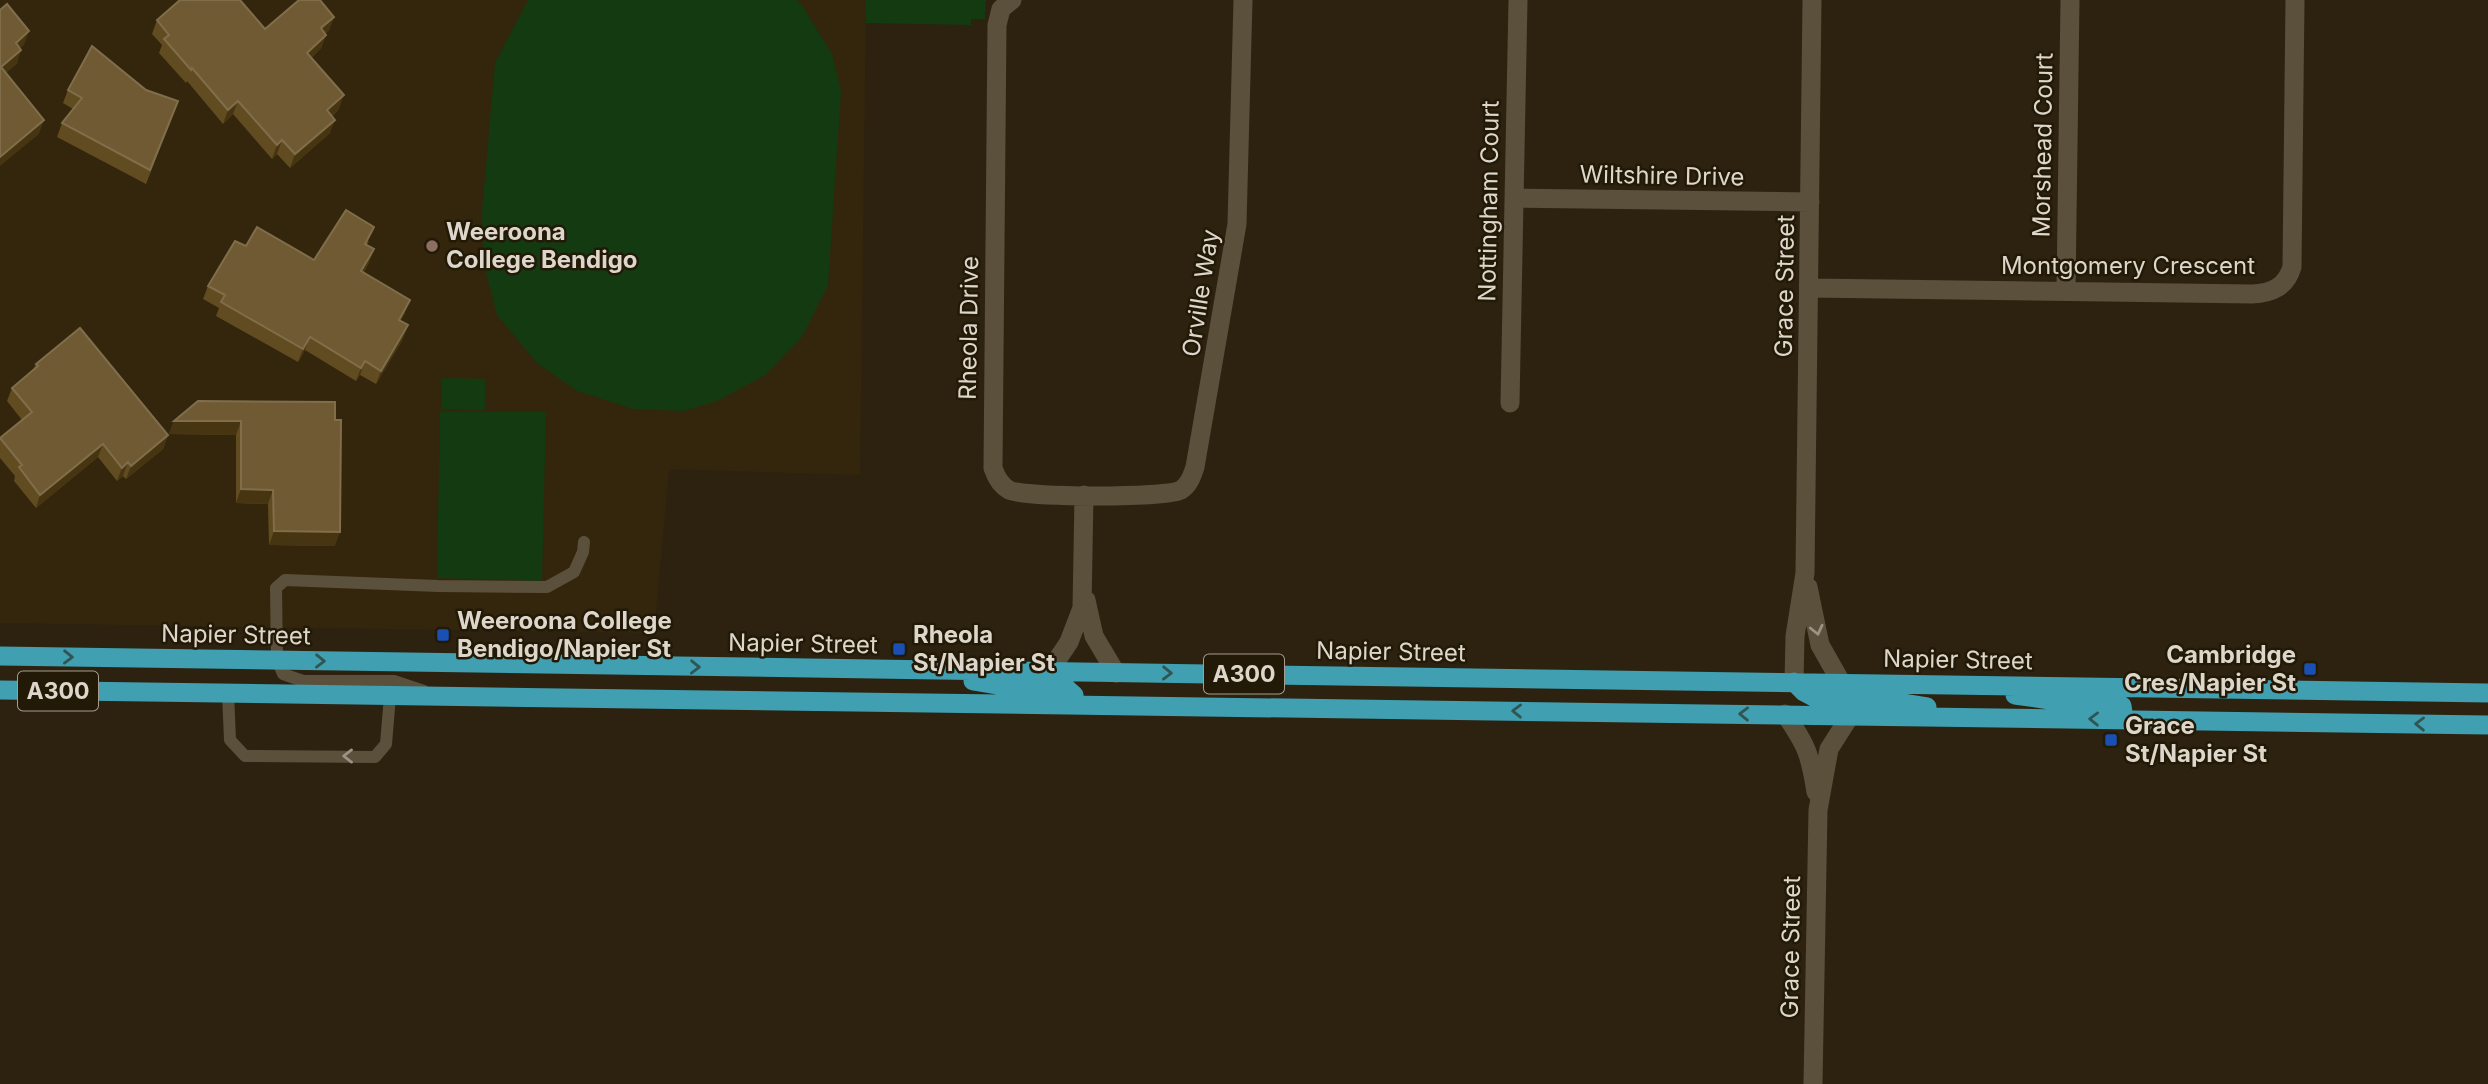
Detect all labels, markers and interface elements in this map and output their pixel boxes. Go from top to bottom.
street label: Morshead Court [2026,52,2059,237]
street label: Nottingham Court [1472,100,1505,302]
street label: Wiltshire Drive [1579,160,1745,191]
street label: Grace Street [1769,214,1800,358]
place label: Weeroona College Bendigo [446,217,638,274]
street label: Orville Way [1176,227,1225,359]
marker: Weeroona College Bendigo [424,238,440,254]
street label: Montgomery Crescent [2001,251,2255,280]
street label: Rheola Drive [953,256,984,400]
place label: Weeroona College Bendigo/Napier St [457,606,672,663]
street label: Napier Street [161,619,311,650]
place label: Rheola St/Napier St [913,620,1055,677]
one-way arrow [1808,624,1823,636]
marker: Weeroona College Bendigo/Napier St [435,627,451,643]
street label: Napier Street [728,628,878,659]
street label: Napier Street [1316,636,1466,667]
place label: Cambridge Cres/Napier St [2124,640,2296,697]
marker: Rheola St/Napier St [891,641,907,657]
street label: Napier Street [1883,644,2033,675]
one-way arrow [63,650,74,665]
one-way arrow [315,653,326,669]
road number: A300 [1204,654,1284,694]
one-way arrow [689,659,700,674]
marker: Cambridge Cres/Napier St [2302,661,2318,677]
one-way arrow [1162,665,1173,681]
road number: A300 [18,671,98,710]
one-way arrow [1511,703,1522,719]
one-way arrow [1739,706,1749,722]
one-way arrow [2089,711,2099,727]
place label: Grace St/Napier St [2125,711,2267,768]
one-way arrow [2414,717,2425,732]
marker: Grace St/Napier St [2103,732,2119,748]
one-way arrow [342,748,352,764]
street label: Grace Street [1775,875,1806,1019]

